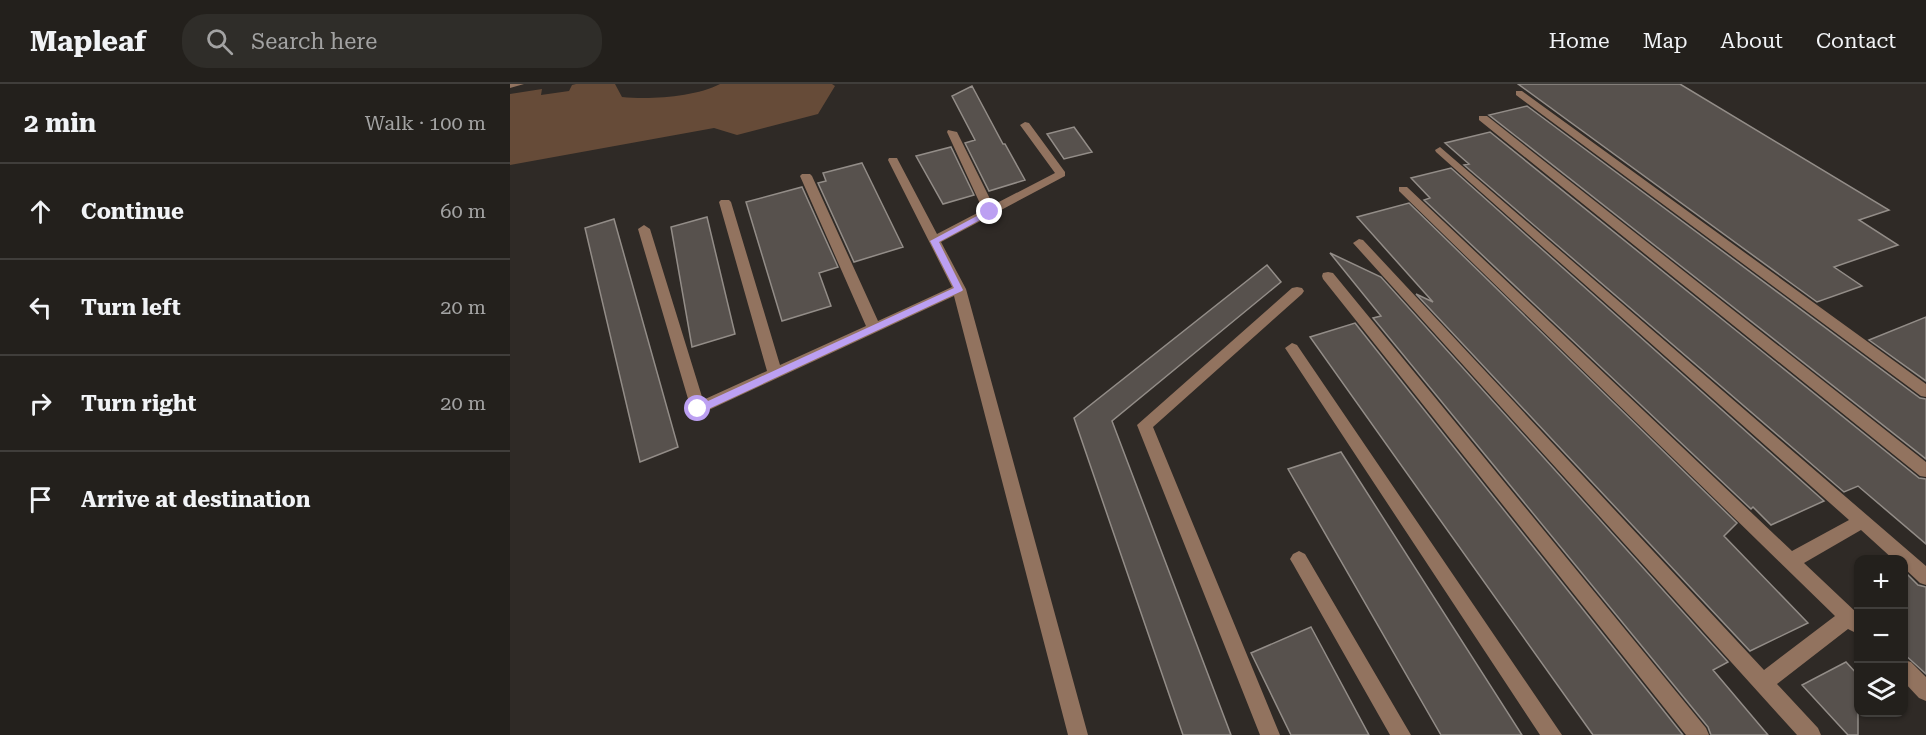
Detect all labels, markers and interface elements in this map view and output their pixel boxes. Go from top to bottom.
search box [182,14,602,68]
text: Mapleaf [30,25,146,58]
icon: search [203,25,236,58]
text: Search here [251,29,377,54]
text: Home [1549,29,1610,53]
text: Map [1643,29,1688,53]
text: About [1721,29,1783,53]
text: Contact [1816,29,1896,53]
text: 2 min [24,108,96,138]
text: Walk · 100 m [365,111,486,135]
icon: ahead [24,195,57,228]
route end [976,198,1002,224]
text: Continue [81,199,184,224]
text: 60 m [440,199,486,223]
icon: left [24,291,57,324]
text: Turn left [81,295,181,320]
text: 20 m [440,295,486,319]
icon: right [24,387,57,420]
text: Turn right [81,391,196,416]
text: 20 m [440,391,486,415]
route start [684,395,710,421]
icon: arrive [24,483,57,516]
text: Arrive at destination [81,487,310,512]
map controls [1854,555,1908,717]
button: + [1854,555,1908,609]
button: − [1854,609,1908,663]
button: layers [1854,663,1908,717]

